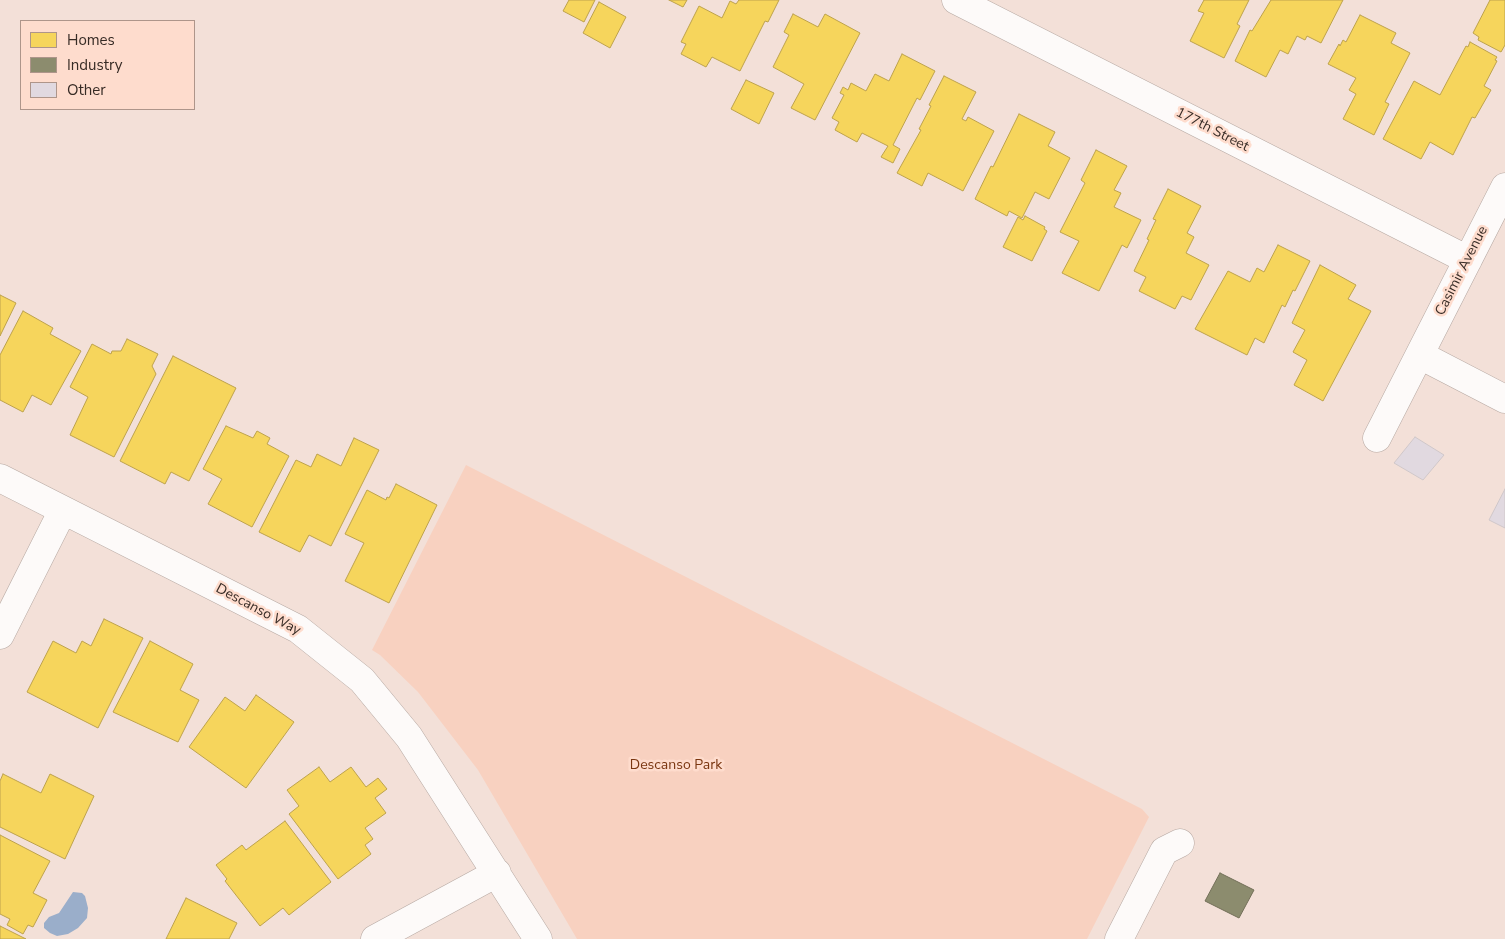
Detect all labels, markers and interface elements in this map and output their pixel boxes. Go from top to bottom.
legend [20,20,195,110]
text: Homes [67,30,115,50]
text: Industry [67,55,122,75]
text: Other [67,80,106,100]
street label: 177th Street [1173,104,1251,156]
street label: Casimir Avenue [1432,223,1492,319]
street label: Descanso Way [213,581,303,639]
park label: Descanso Park [630,758,722,774]

